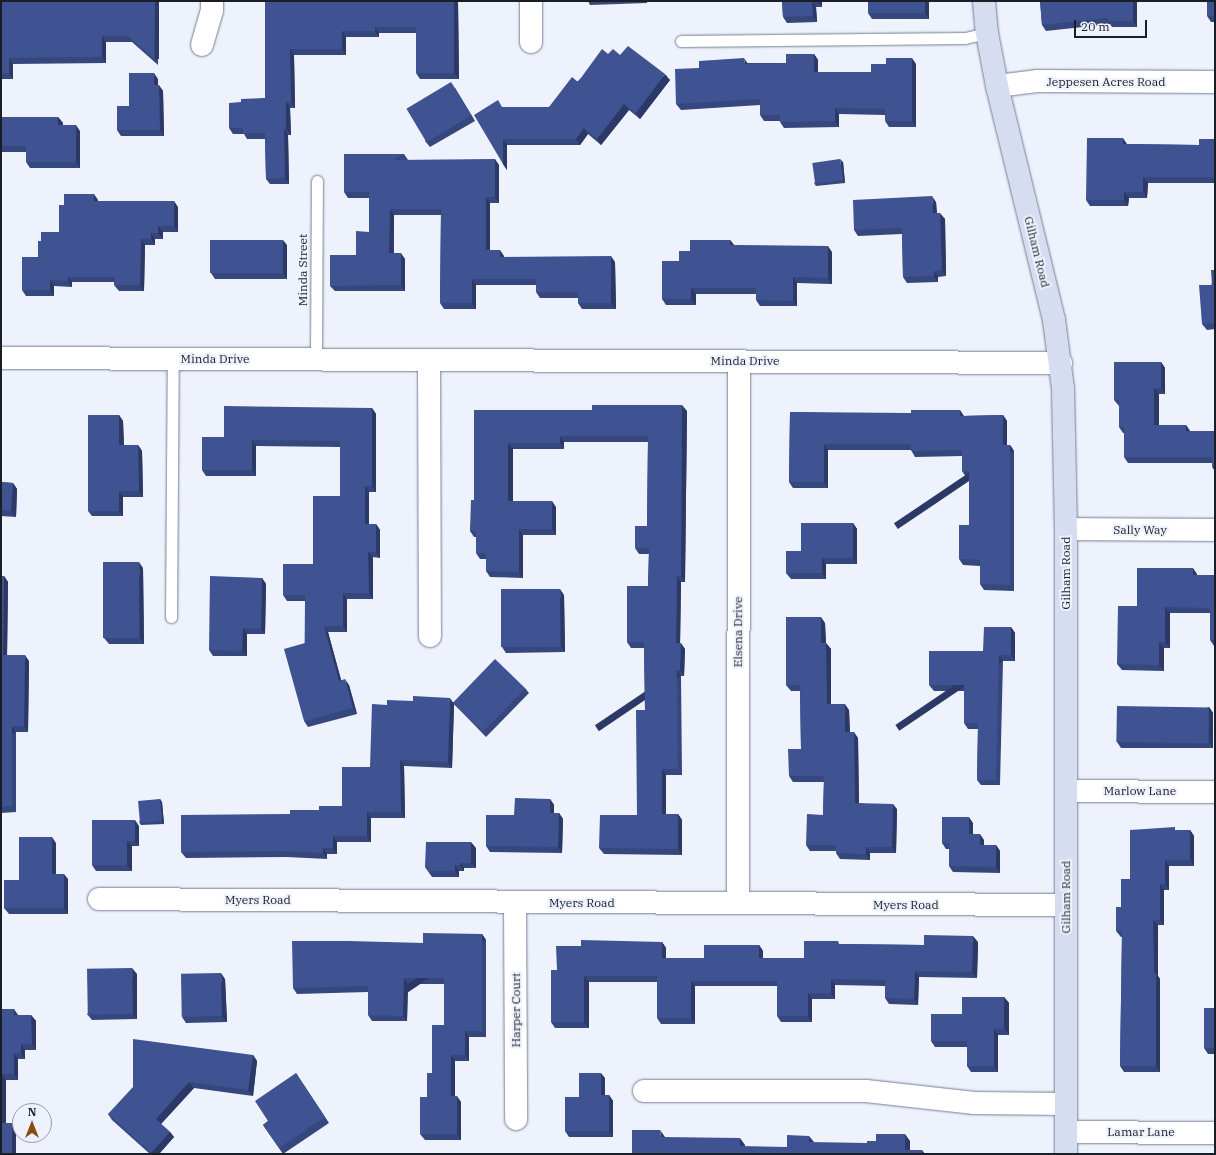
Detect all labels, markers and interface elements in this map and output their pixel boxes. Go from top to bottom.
scale bar [1076,12,1149,38]
text: 20 m [1081,19,1110,34]
street label: Jeppesen Acres Road [1046,75,1166,89]
street label: Gilham Road [1021,215,1053,289]
street label: Minda Street [296,234,310,306]
street label: Minda Drive [181,352,249,366]
street label: Minda Drive [711,354,779,368]
street label: Sally Way [1113,523,1167,537]
street label: Gilham Road [1059,537,1073,609]
street label: Elsena Drive [731,597,745,667]
street label: Marlow Lane [1104,784,1176,798]
street label: Gilham Road [1059,861,1073,933]
street label: Myers Road [225,893,291,907]
street label: Myers Road [549,896,615,910]
street label: Myers Road [873,898,939,912]
street label: Harper Court [509,973,523,1047]
north arrow [12,1103,52,1143]
text: N [28,1105,36,1119]
street label: Lamar Lane [1107,1125,1175,1139]

